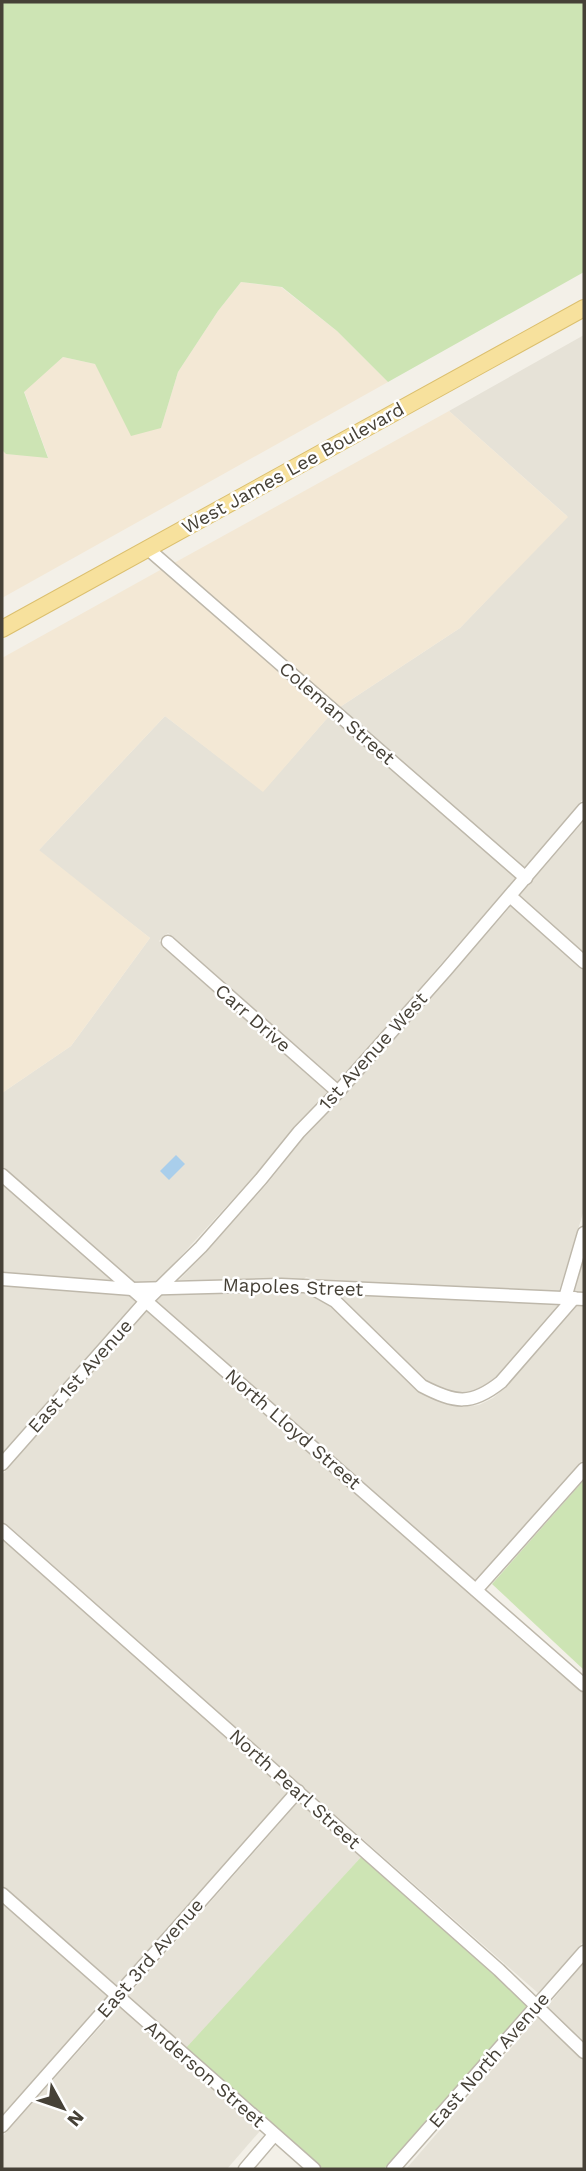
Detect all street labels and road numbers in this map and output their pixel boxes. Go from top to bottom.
street label: West James Lee Boulevard [178,397,408,539]
street label: Coleman Street [275,657,399,769]
street label: Carr Drive [211,979,295,1057]
street label: 1st Avenue West [314,987,432,1115]
street label: Mapoles Street [222,1273,364,1301]
street label: East 1st Avenue [23,1314,137,1438]
street label: North Lloyd Street [220,1364,366,1494]
street label: North Pearl Street [225,1724,365,1854]
street label: East 3rd Avenue [92,1894,208,2022]
street label: East North Avenue [424,1987,554,2133]
street label: Anderson Street [140,2016,270,2132]

